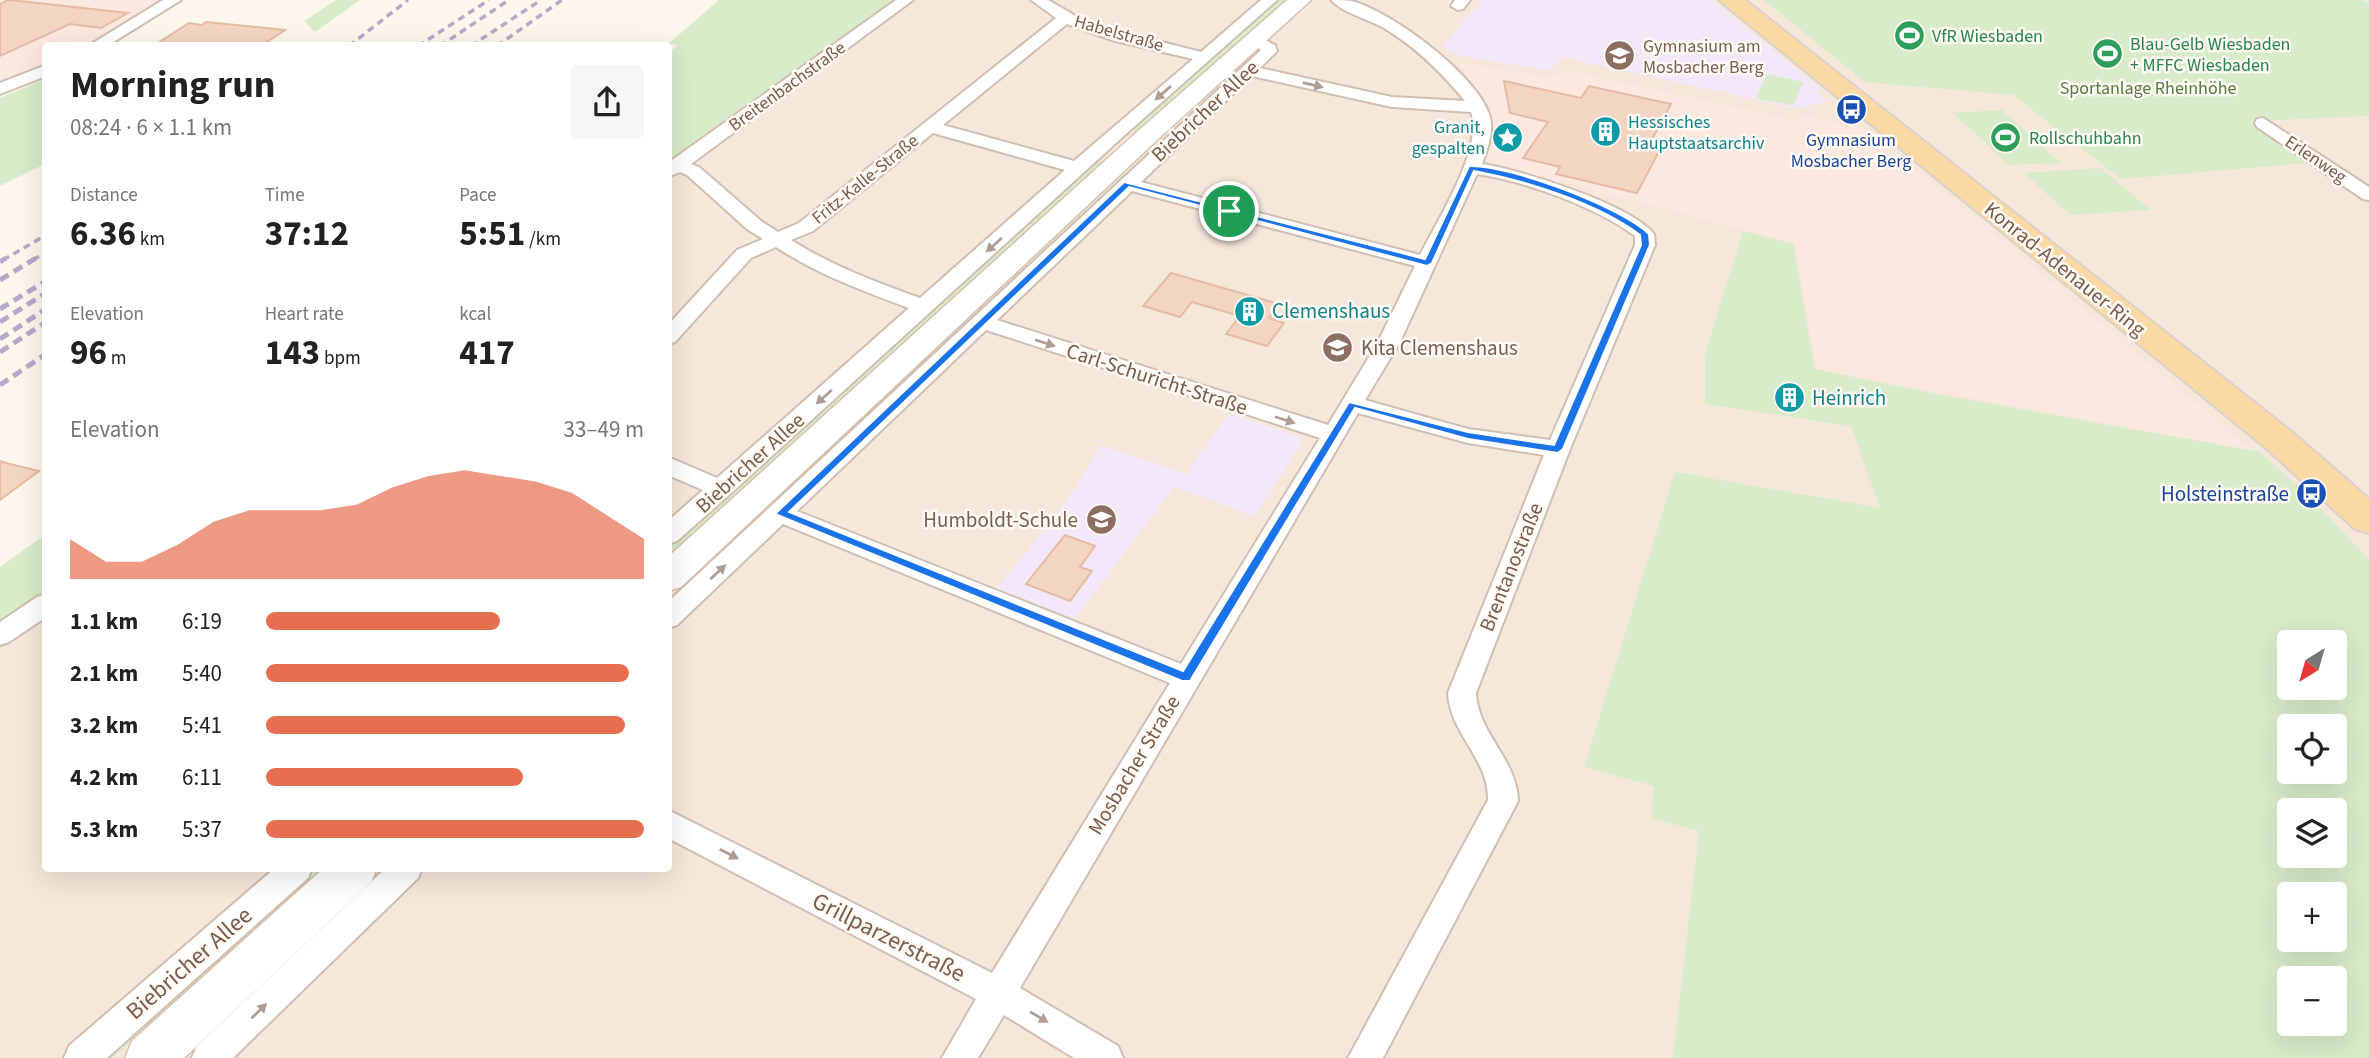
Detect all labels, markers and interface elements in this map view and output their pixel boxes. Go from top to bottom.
street label: Habelstraße [1071,9,1166,58]
sports icon: VfR Wiesbaden [1892,19,1926,53]
place label: VfR Wiesbaden [1932,24,2043,49]
place label: Blau-Gelb Wiesbaden + MFFC Wiesbaden [2130,32,2290,78]
place label: Gymnasium am Mosbacher Berg [1643,34,1764,80]
street label: Breitenbachstraße [724,35,851,137]
sports icon: Blau-Gelb Wiesbaden + MFFC Wiesbaden [2090,37,2124,71]
school or university icon: Gymnasium am Mosbacher Berg [1603,39,1637,73]
street label: Biebricher Allee [1144,53,1266,169]
text: Morning run [70,58,275,112]
button: share [570,65,644,139]
park label: Sportanlage Rheinhöhe [2060,76,2236,101]
one-way arrow [1302,80,1324,91]
one-way arrow [1154,85,1171,100]
bus stop icon: Gymnasium Mosbacher Berg [1834,93,1868,127]
place label: Hessisches Hauptstaatsarchiv [1628,110,1765,156]
text: 08:24 · 6 × 1.1 km [70,111,232,144]
place label: Granit, gespalten [1412,115,1485,161]
building icon: Hessisches Hauptstaatsarchiv [1588,115,1622,149]
place icon: Granit, gespalten [1491,120,1525,154]
sports icon: Rollschuhbahn [1989,121,2023,155]
place label: Rollschuhbahn [2029,126,2142,151]
street label: Fritz-Kalle-Straße [807,128,924,230]
place label: Gymnasium Mosbacher Berg [1791,128,1911,174]
street label: Erlenweg [2280,130,2352,189]
pin [1199,181,1259,241]
text: Distance [70,182,138,209]
text: Time [265,182,305,209]
text: Pace [459,182,497,209]
icon: arrive [1210,192,1248,230]
street label: Konrad-Adenauer-Ring [1978,194,2153,344]
text: 6.36 [70,209,136,259]
text: 37:12 [265,209,349,259]
text: 5:51 [459,209,525,259]
text: km [136,226,165,253]
text: /km [525,226,561,253]
one-way arrow [986,237,1003,253]
building icon: Clemenshaus [1232,294,1266,328]
place label: Clemenshaus [1272,296,1390,326]
text: Elevation [70,301,144,328]
text: Heart rate [265,301,344,328]
text: kcal [459,301,491,328]
text: 96 [70,328,107,378]
text: 143 [265,328,320,378]
text: 417 [459,328,515,378]
school or university icon: Kita Clemenshaus [1321,331,1355,365]
place label: Kita Clemenshaus [1361,333,1518,363]
street label: Carl-Schuricht-Straße [1063,336,1251,422]
one-way arrow [1035,338,1056,348]
text: m [107,345,127,372]
text: bpm [320,345,361,372]
building icon: Heinrich [1772,381,1806,415]
place label: Heinrich [1812,383,1886,413]
one-way arrow [815,389,833,405]
street label: Biebricher Allee [689,406,811,520]
text: Elevation [70,413,160,446]
text: 33–49 m [564,413,644,446]
one-way arrow [1275,415,1296,426]
bus stop icon: Holsteinstraße [2295,477,2329,511]
place label: Holsteinstraße [2161,479,2289,509]
street label: Brentanostraße [1471,498,1551,636]
school or university icon: Humboldt-Schule [1084,503,1118,537]
place label: Humboldt-Schule [923,505,1078,535]
one-way arrow [710,563,727,580]
text: 1.1 km [70,605,138,638]
text: 6:19 [182,605,222,638]
north arrow [2277,630,2347,700]
map controls [2277,630,2347,1036]
text: 2.1 km [70,657,138,690]
text: 5:40 [182,657,222,690]
street label: Mosbacher Straße [1080,690,1188,840]
text: 3.2 km [70,709,138,742]
text: 5:41 [182,709,222,742]
button: locate [2277,714,2347,784]
text: 4.2 km [70,761,138,794]
text: 6:11 [182,761,222,794]
button: layers [2277,798,2347,868]
text: 5.3 km [70,813,138,846]
text: 5:37 [182,813,222,846]
one-way arrow [719,849,739,860]
button: + [2277,882,2347,952]
street label: Grillparzerstraße [806,884,972,991]
street label: Biebricher Allee [118,898,260,1028]
button: − [2277,966,2347,1036]
one-way arrow [250,1002,267,1019]
one-way arrow [1029,1011,1048,1024]

